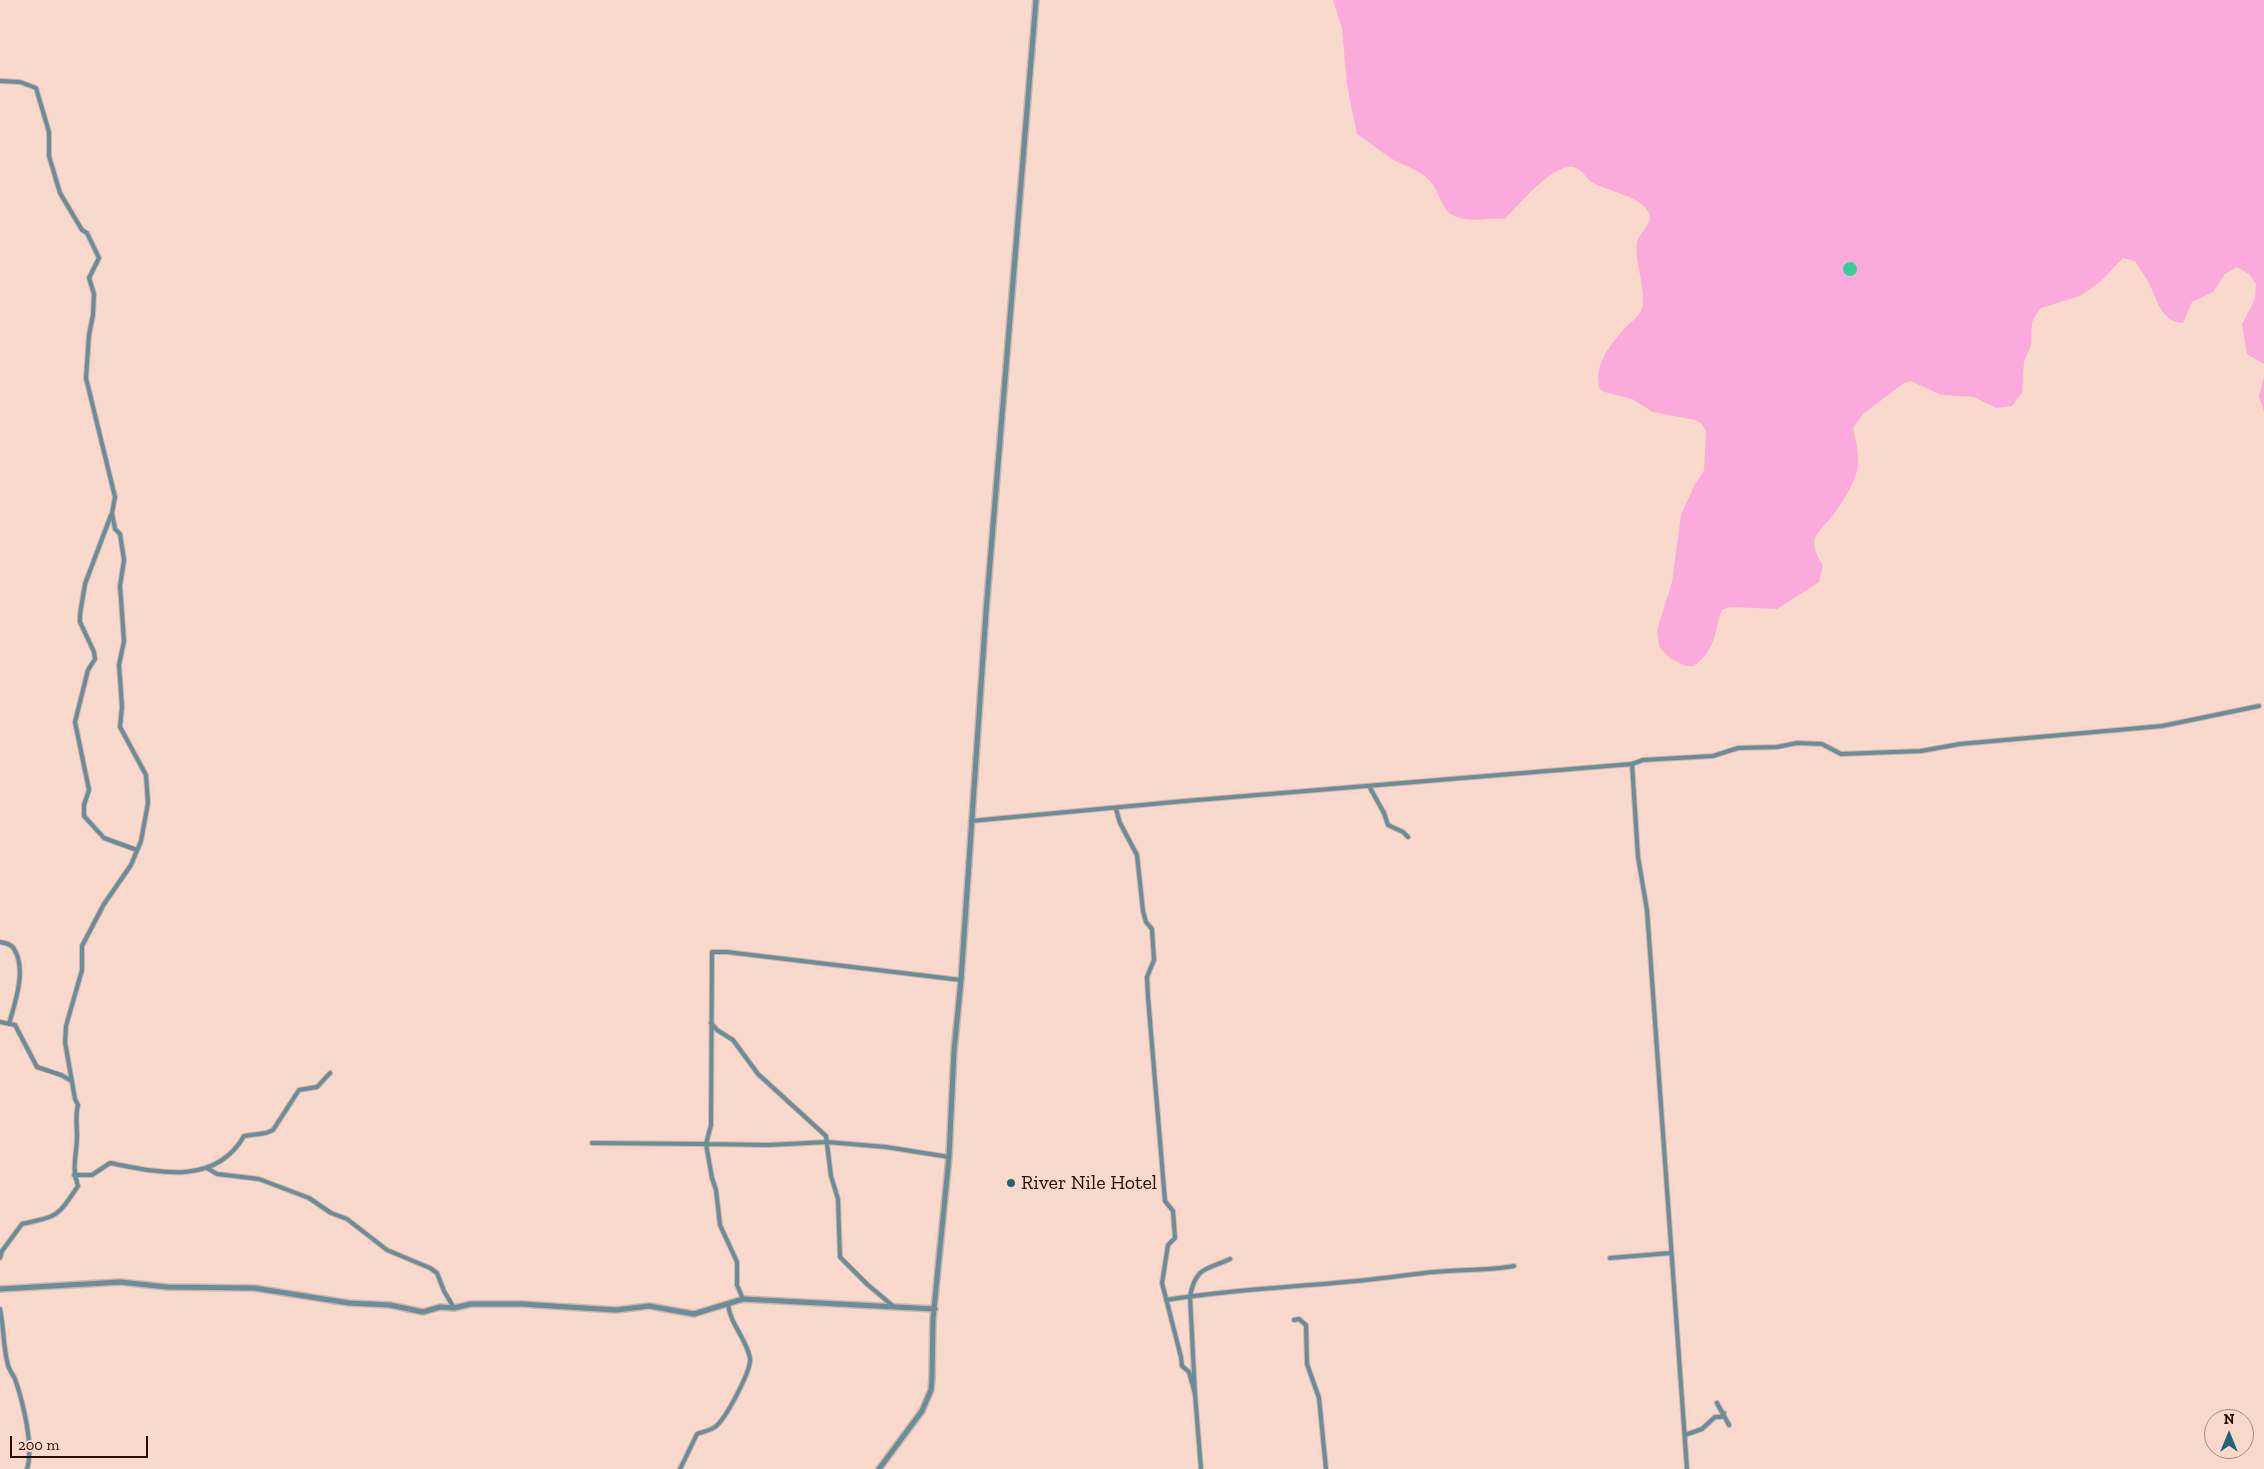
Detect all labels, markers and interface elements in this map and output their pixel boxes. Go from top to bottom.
place label: River Nile Hotel [1021,1171,1157,1195]
marker: River Nile Hotel [1005,1177,1017,1189]
north arrow [2204,1409,2254,1459]
text: N [2224,1411,2234,1428]
scale bar [12,1426,150,1458]
text: 200 m [18,1436,59,1454]

